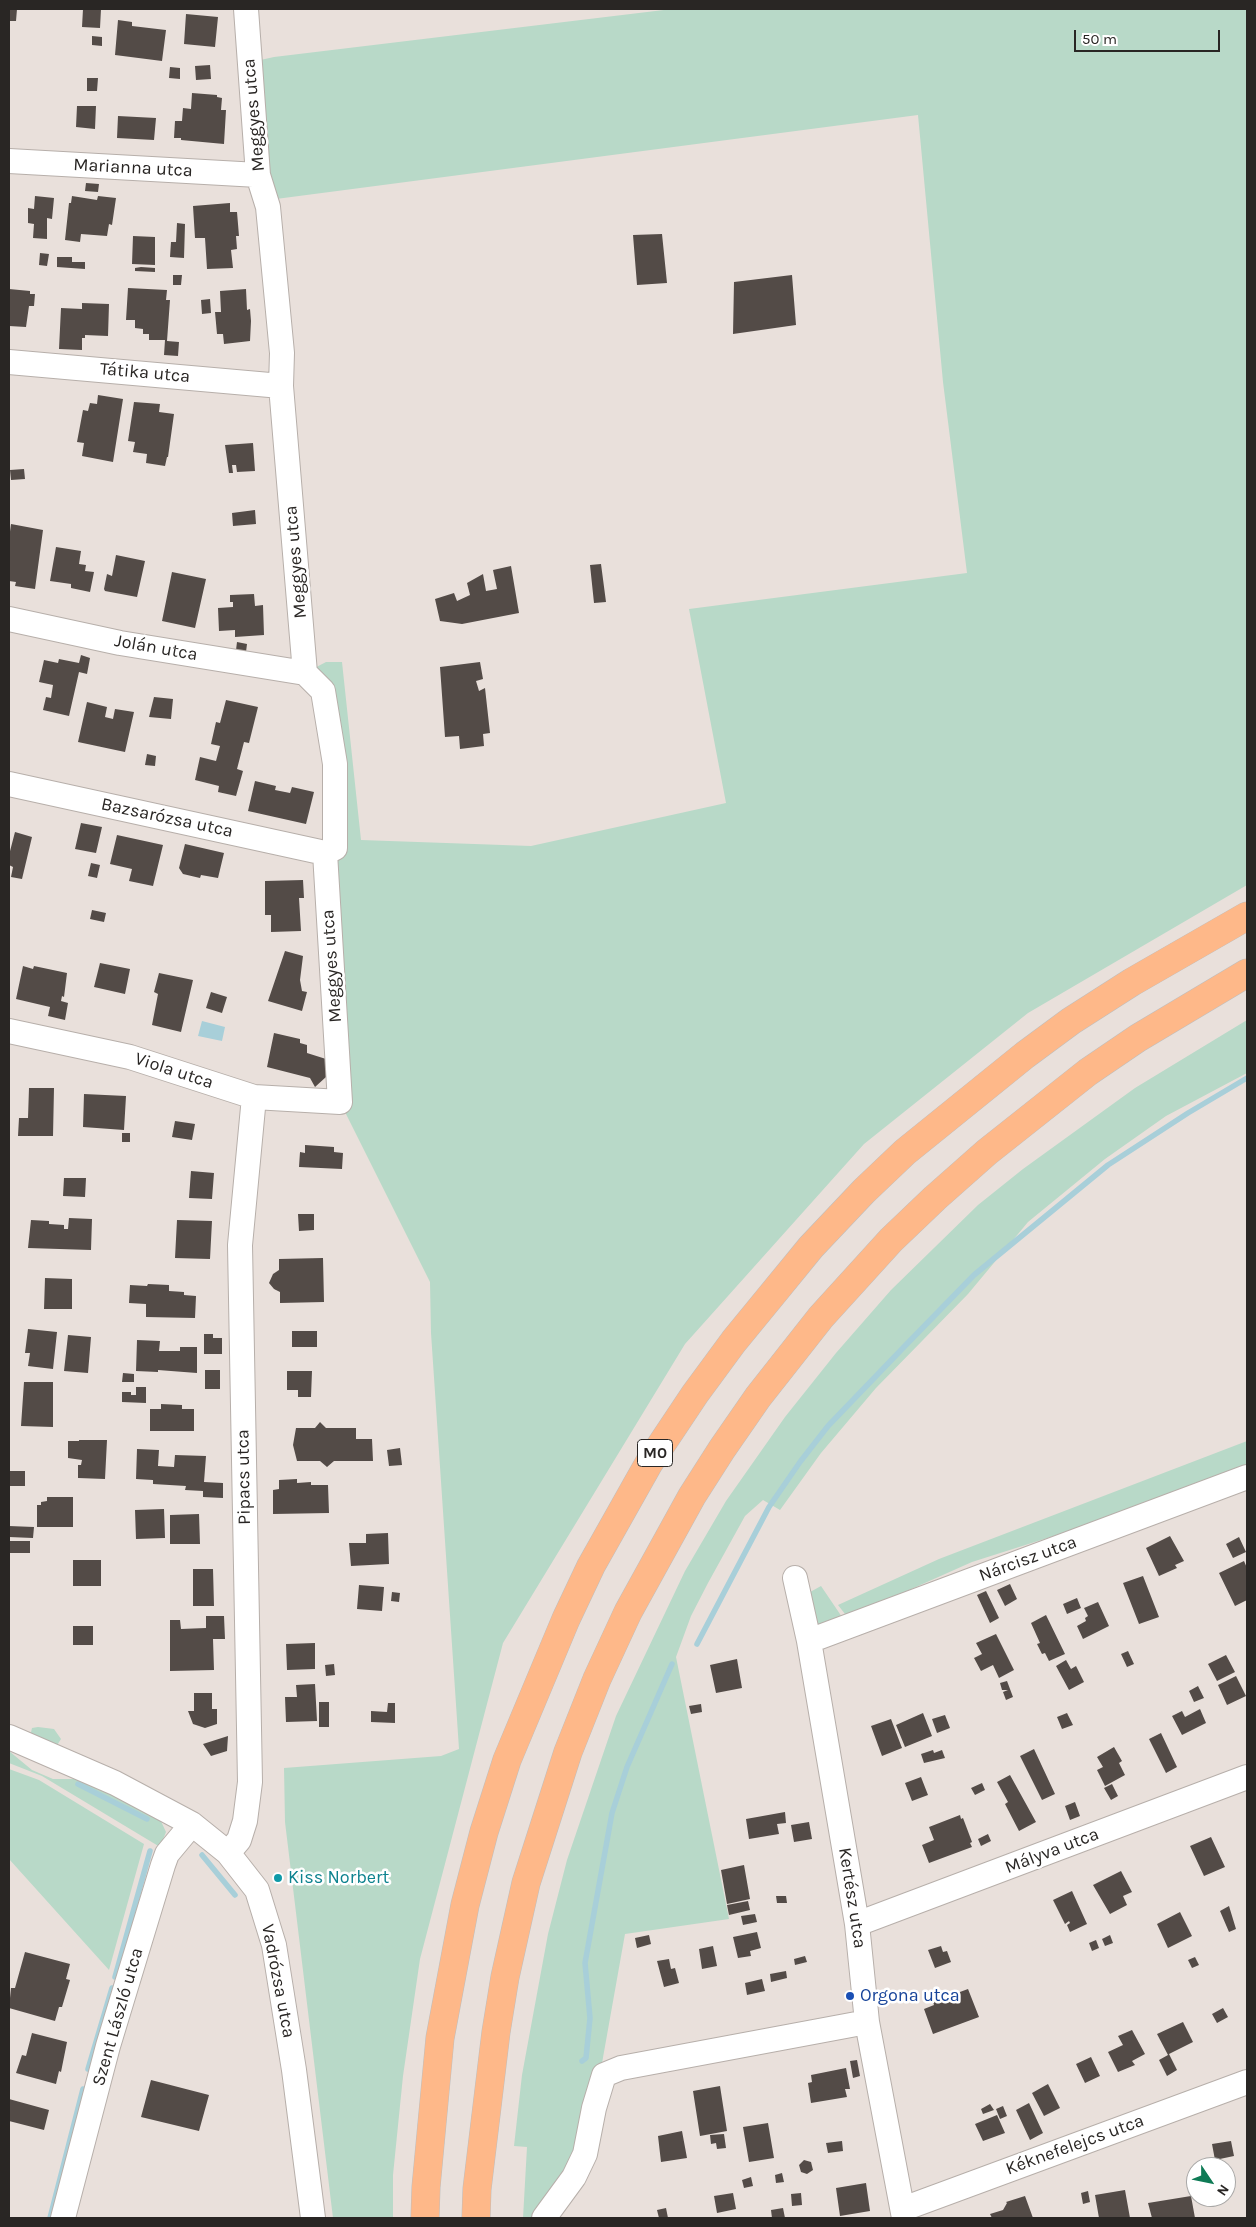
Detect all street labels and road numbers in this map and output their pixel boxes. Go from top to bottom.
street label: Meggyes utca [238,58,270,172]
street label: Marianna utca [73,154,193,182]
street label: Tátika utca [99,358,191,388]
street label: Meggyes utca [280,505,312,619]
street label: Jolán utca [113,630,199,666]
street label: Bazsarózsa utca [99,793,235,843]
street label: Meggyes utca [317,909,347,1023]
street label: Viola utca [132,1048,216,1094]
street label: Pipacs utca [232,1429,256,1525]
road number: M0 [638,1440,672,1466]
street label: Nárcisz utca [976,1531,1080,1587]
street label: Mályva utca [1002,1823,1102,1879]
street label: Kertész utca [833,1846,871,1950]
street label: Vadrózsa utca [256,1922,300,2040]
street label: Szent László utca [88,1945,148,2089]
street label: Kéknefelejcs utca [1003,2110,1147,2180]

